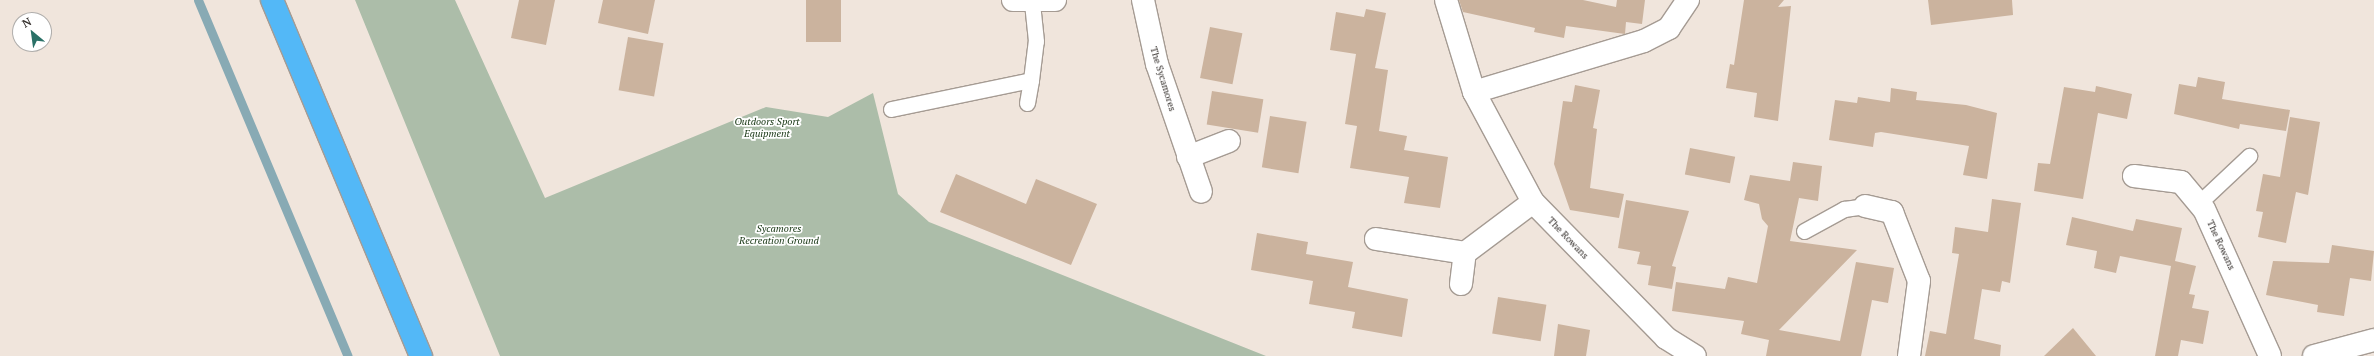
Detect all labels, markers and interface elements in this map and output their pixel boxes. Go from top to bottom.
north arrow [12,12,52,52]
text: N [20,14,34,31]
street label: The Sycamores [1147,45,1179,113]
park label: Outdoors Sport Equipment [734,115,800,138]
street label: The Rowans [1545,215,1591,261]
street label: The Rowans [2204,218,2238,272]
park label: Sycamores Recreation Ground [739,222,819,246]

